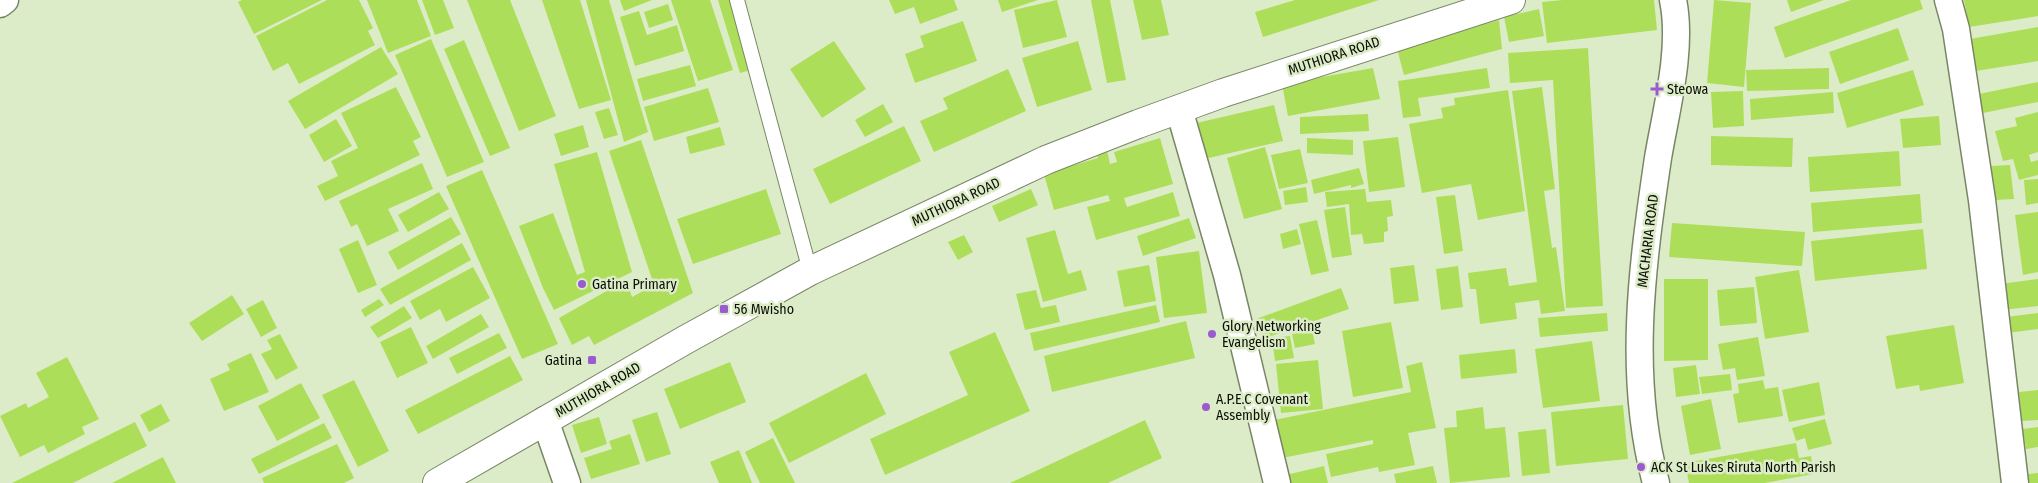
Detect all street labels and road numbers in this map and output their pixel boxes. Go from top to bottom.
street label: MUTHIORA ROAD [1286,33,1382,79]
street label: MUTHIORA ROAD [909,174,1003,230]
street label: MACHARIA ROAD [1634,193,1662,289]
street label: MUTHIORA ROAD [552,359,644,421]

